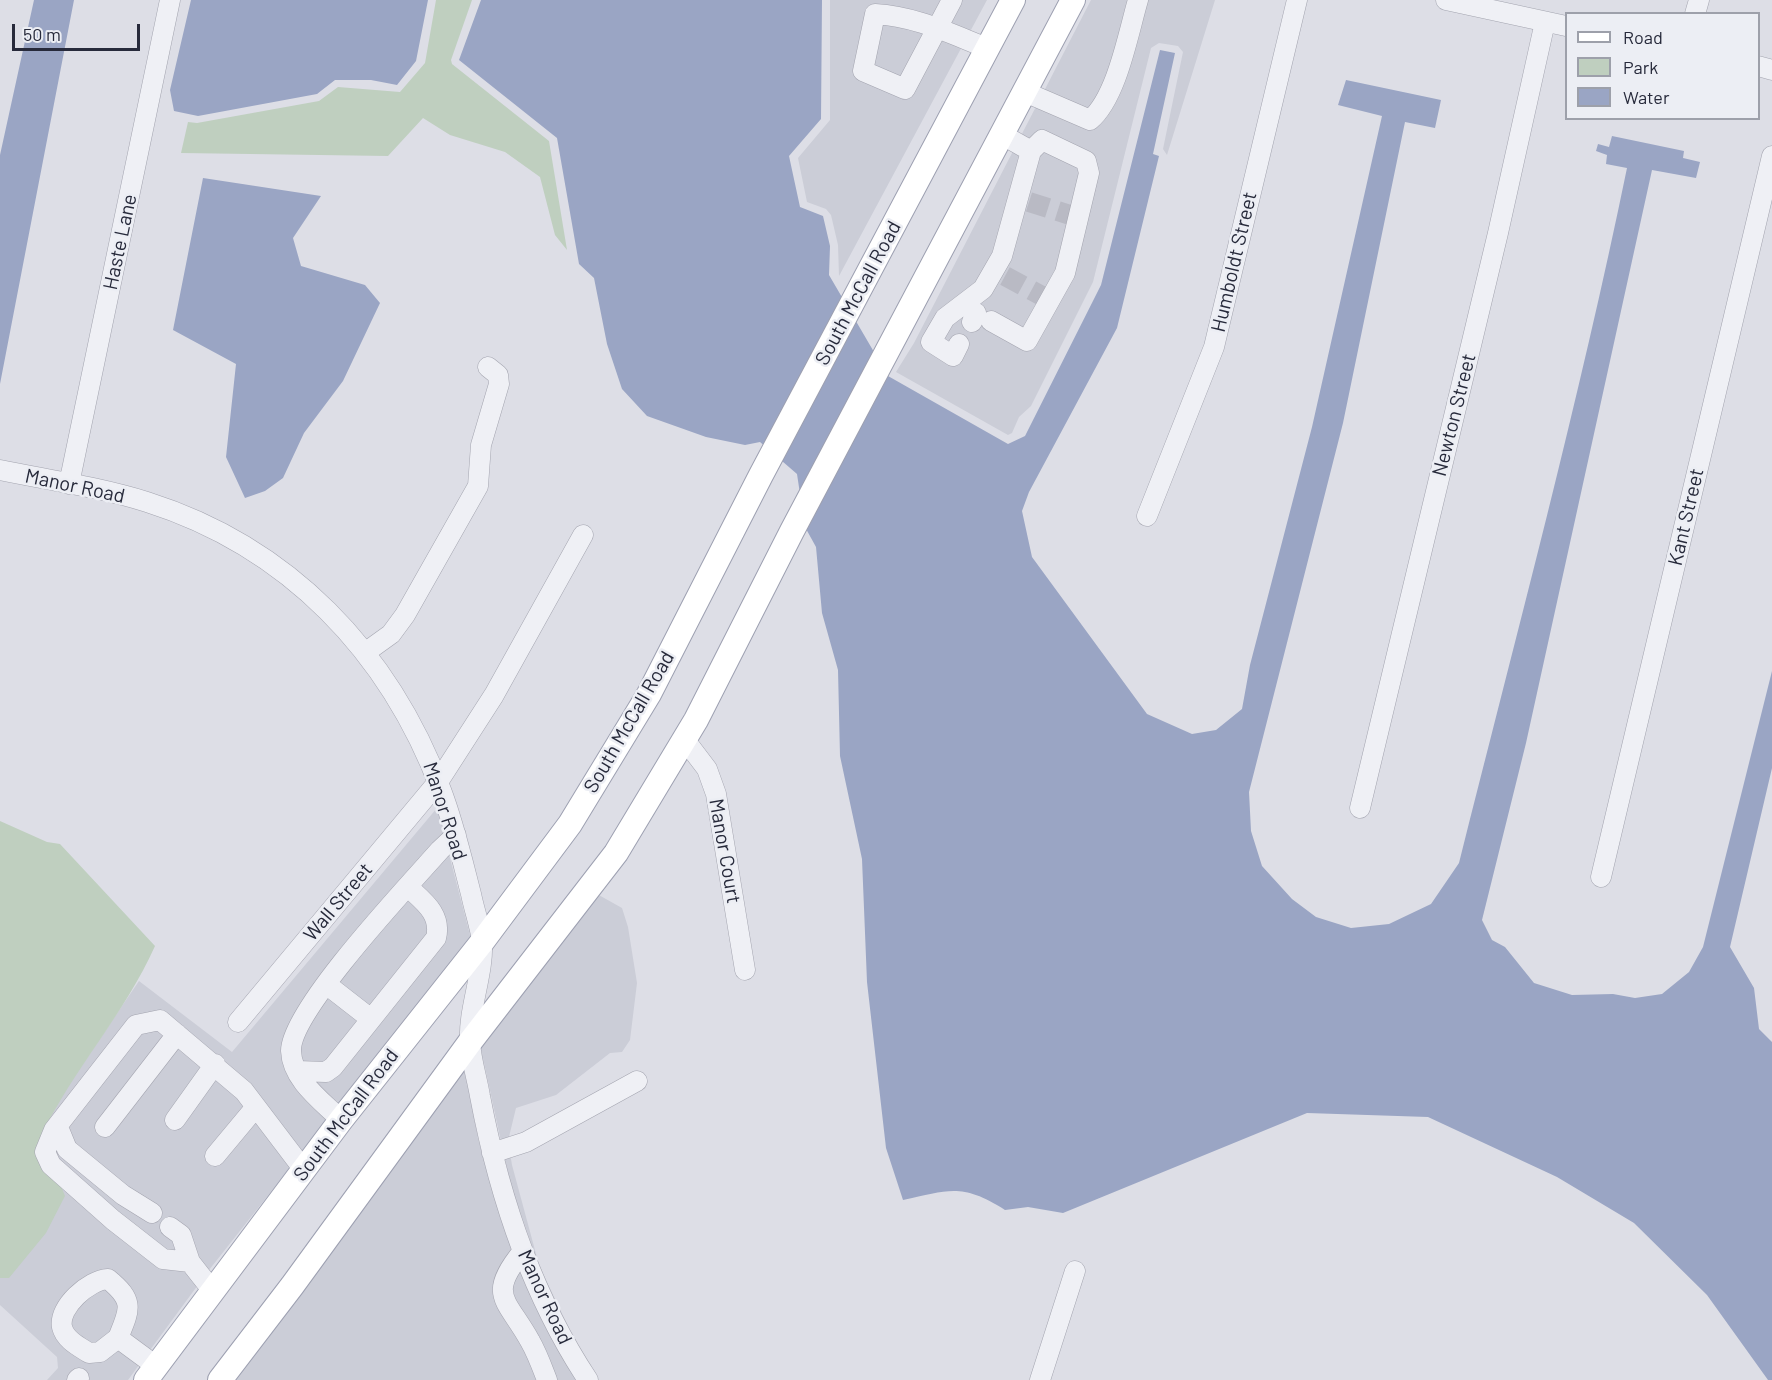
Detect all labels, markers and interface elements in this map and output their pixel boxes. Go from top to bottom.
scale bar [15,12,142,50]
legend [1565,12,1760,120]
text: 50 m [23,23,61,45]
text: Road [1623,26,1663,48]
text: Park [1623,56,1658,78]
text: Water [1623,86,1670,108]
street label: Humboldt Street [1206,189,1262,335]
street label: Haste Lane [98,192,142,292]
street label: South McCall Road [810,217,906,369]
street label: Newton Street [1427,351,1481,479]
street label: Manor Road [23,464,127,508]
street label: Kant Street [1663,466,1709,568]
street label: South McCall Road [579,647,679,797]
street label: Manor Road [418,759,472,863]
street label: Manor Court [704,797,746,905]
street label: Wall Street [298,858,378,946]
street label: South McCall Road [288,1044,404,1186]
street label: Manor Road [513,1246,577,1348]

